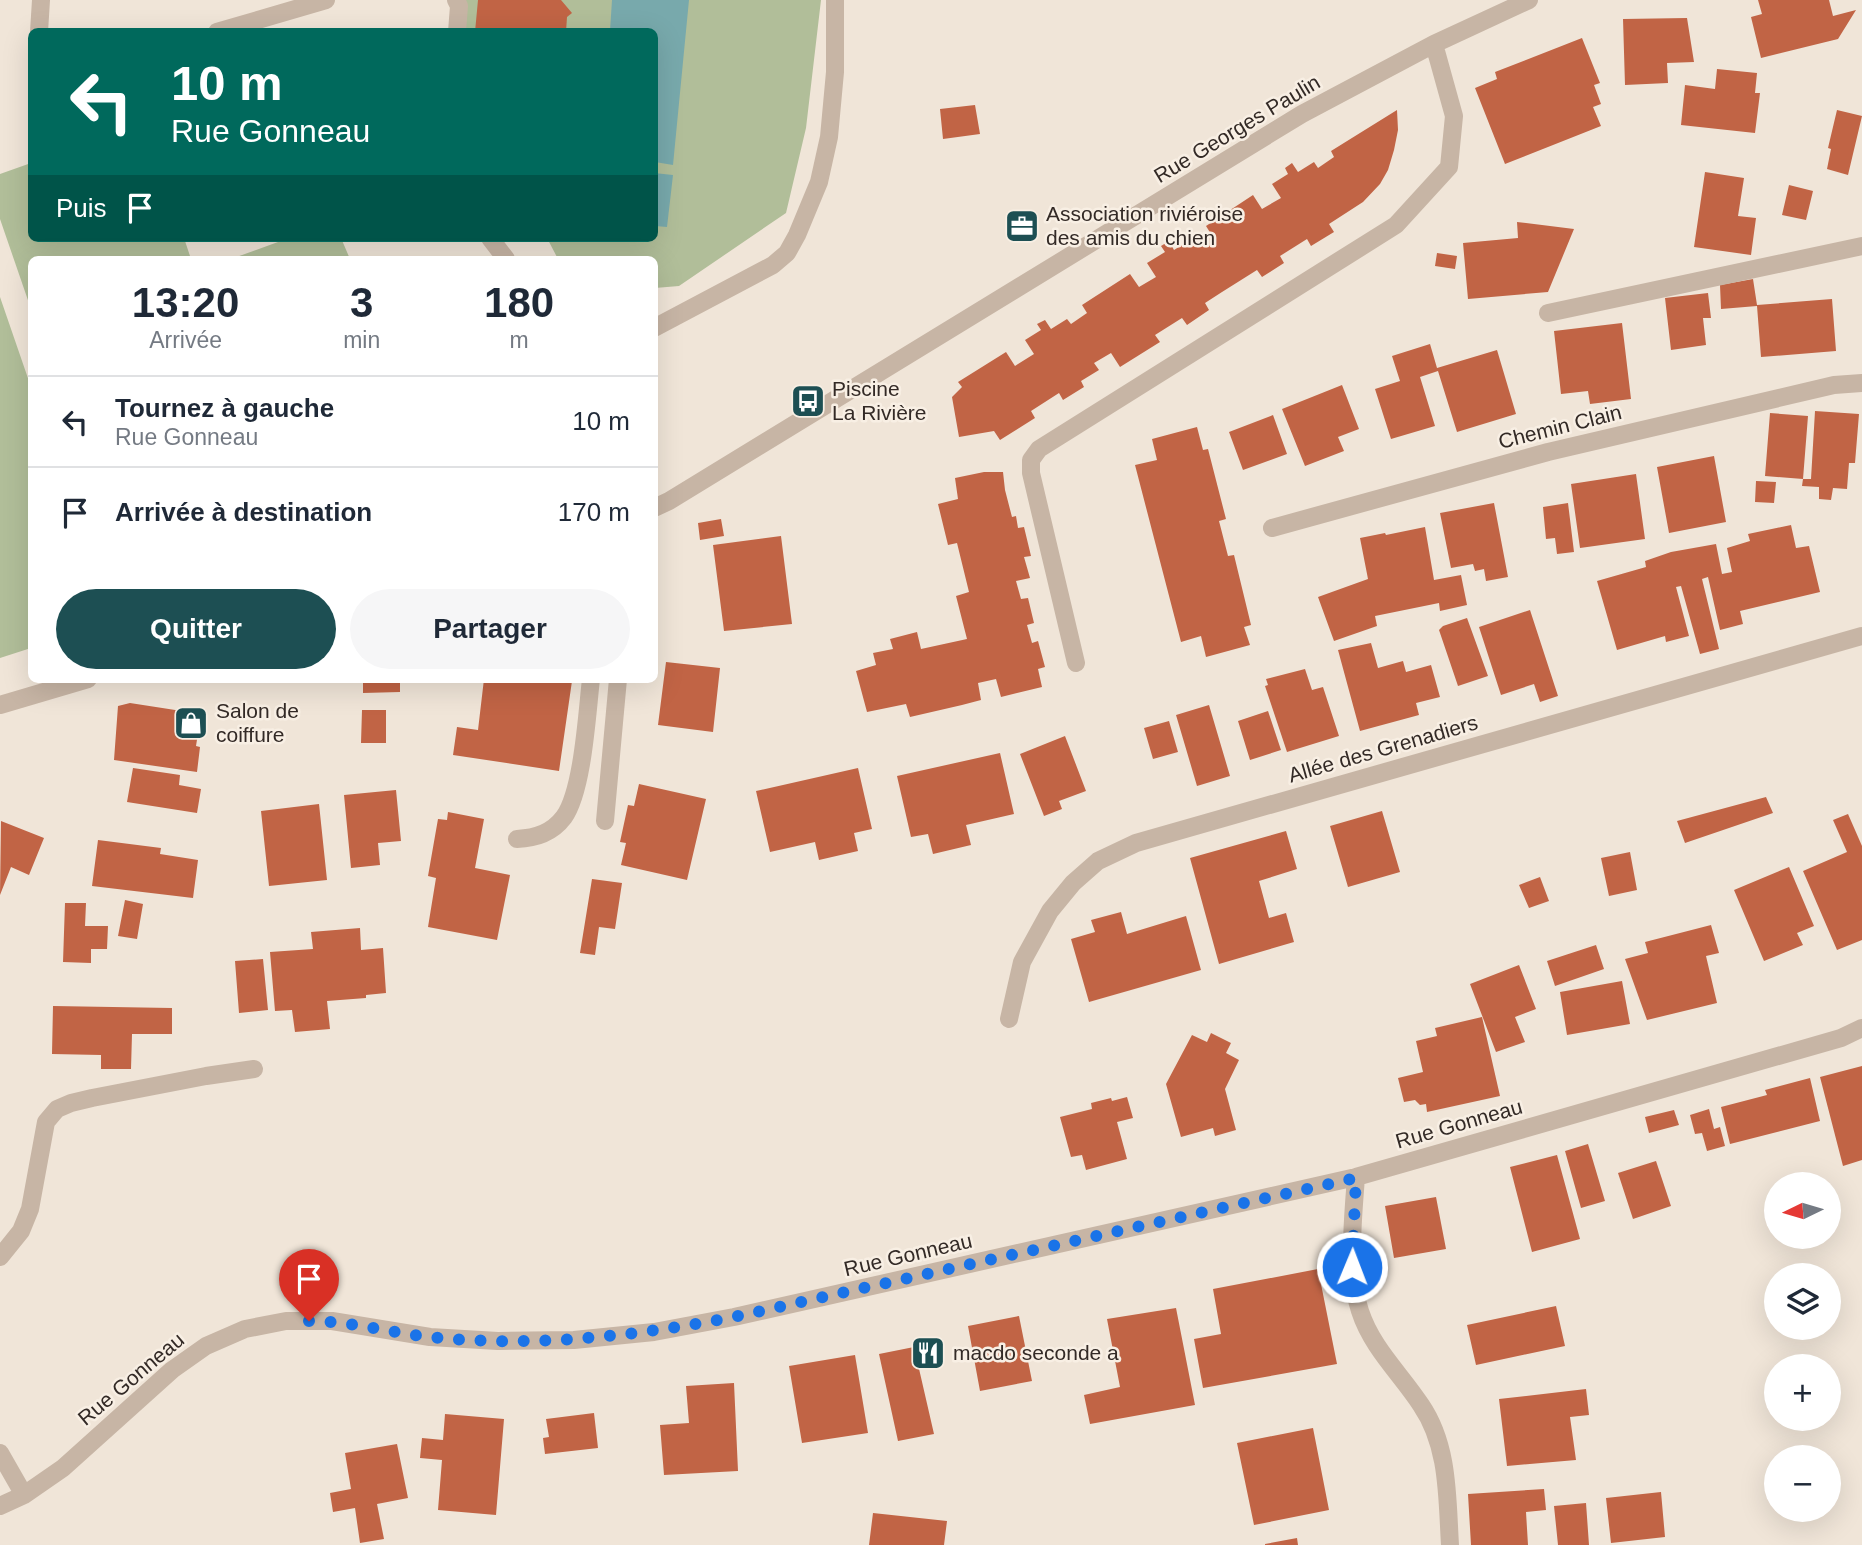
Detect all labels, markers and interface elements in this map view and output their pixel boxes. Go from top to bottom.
icon: left [56,56,147,147]
text: 10 m [171,56,283,110]
street label: Rue Georges Paulin [1150,70,1324,187]
text: Rue Gonneau [171,113,370,149]
icon: arrive [121,189,159,227]
text: Puis [56,193,107,223]
place label: Association riviéroise des amis du chien [1046,202,1243,249]
office icon: Association riviéroise des amis du chien [1003,207,1041,245]
text: 13:20 [132,279,239,326]
text: 3 [350,279,373,326]
text: 180 [484,279,554,326]
text: Arrivée [149,327,222,353]
text: min [343,327,380,353]
text: m [510,327,529,353]
place label: Piscine La Rivière [832,377,927,424]
bus stop icon: Piscine La Rivière [789,382,827,420]
text: Tournez à gauche [115,393,334,423]
street label: Chemin Clain [1496,400,1624,453]
icon: left [56,403,94,441]
text: 10 m [572,406,630,436]
text: Rue Gonneau [115,424,258,450]
icon: arrive [56,494,94,532]
text: Arrivée à destination [115,497,372,527]
text: 170 m [558,497,630,527]
button: Quitter [56,589,336,669]
button: Partager [350,589,630,669]
place label: Salon de coiffure [216,699,299,746]
shop icon: Salon de coiffure [172,704,210,742]
street label: Allée des Grenadiers [1285,710,1480,787]
street label: Rue Gonneau [1393,1094,1525,1153]
north arrow [1764,1172,1841,1250]
map controls [1764,1172,1841,1522]
street label: Rue Gonneau [842,1229,974,1280]
position arrow [1315,1230,1389,1304]
pin [279,1249,339,1321]
icon: arrive [290,1260,328,1298]
button: layers [1764,1263,1841,1340]
street label: Rue Gonneau [73,1328,188,1429]
restaurant icon: macdo seconde a [909,1334,947,1372]
place label: macdo seconde a [953,1341,1119,1364]
button: + [1764,1354,1841,1431]
button: − [1764,1445,1841,1522]

